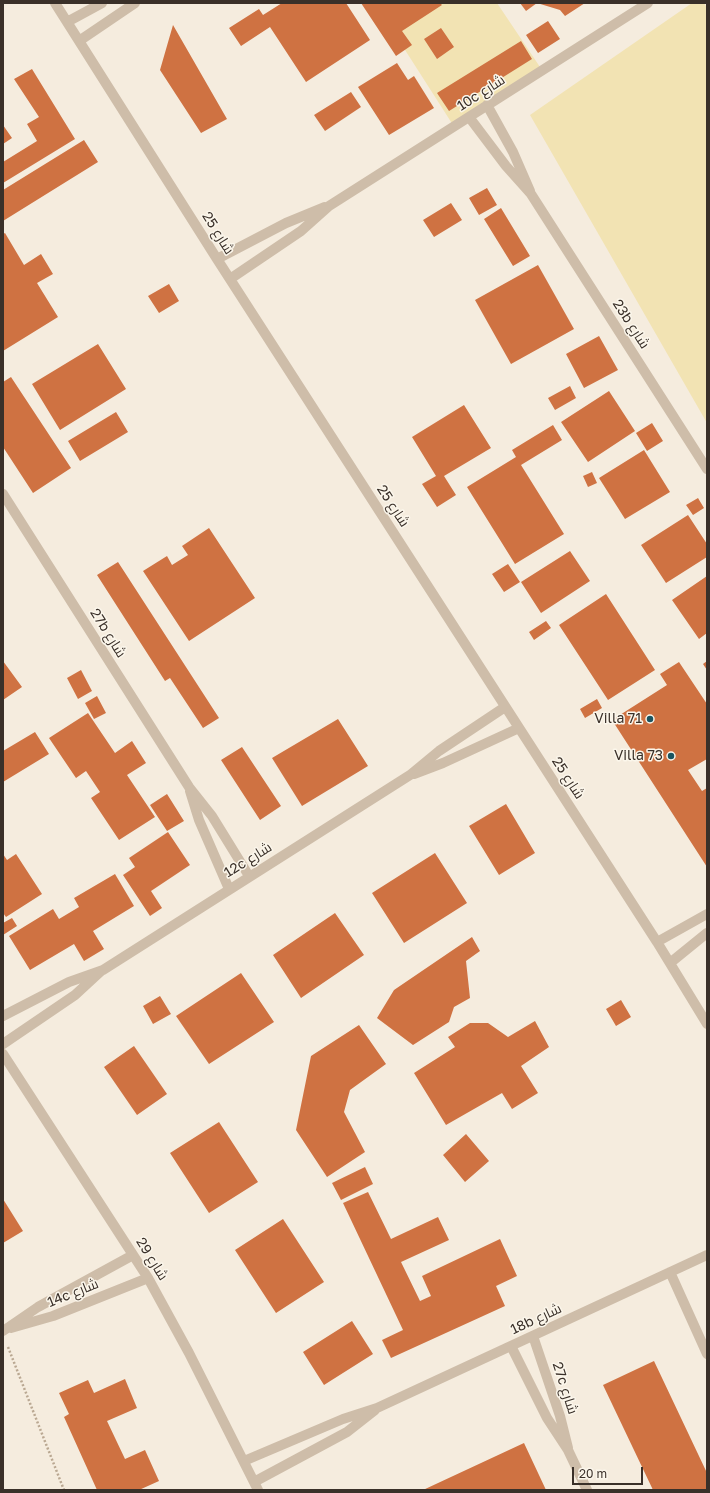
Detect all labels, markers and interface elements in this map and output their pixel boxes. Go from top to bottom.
street label: 10c شارع [454,71,508,115]
street label: شارع 25 [198,209,238,257]
street label: 23b شارع [609,296,653,352]
street label: شارع 25 [373,482,413,530]
street label: 27b شارع [86,605,130,661]
place label: Villa 71 [594,711,642,727]
marker: Villa 71 [645,714,655,724]
place label: Villa 73 [614,748,663,764]
marker: Villa 73 [666,751,676,761]
street label: شارع 25 [548,754,588,802]
street label: 12c شارع [221,839,275,881]
street label: شارع 29 [132,1235,172,1283]
street label: 14c شارع [45,1275,101,1311]
street label: 18b شارع [508,1300,564,1338]
street label: 27c شارع [549,1360,581,1416]
scale bar [574,1459,645,1485]
text: 20 m [579,1466,607,1481]

